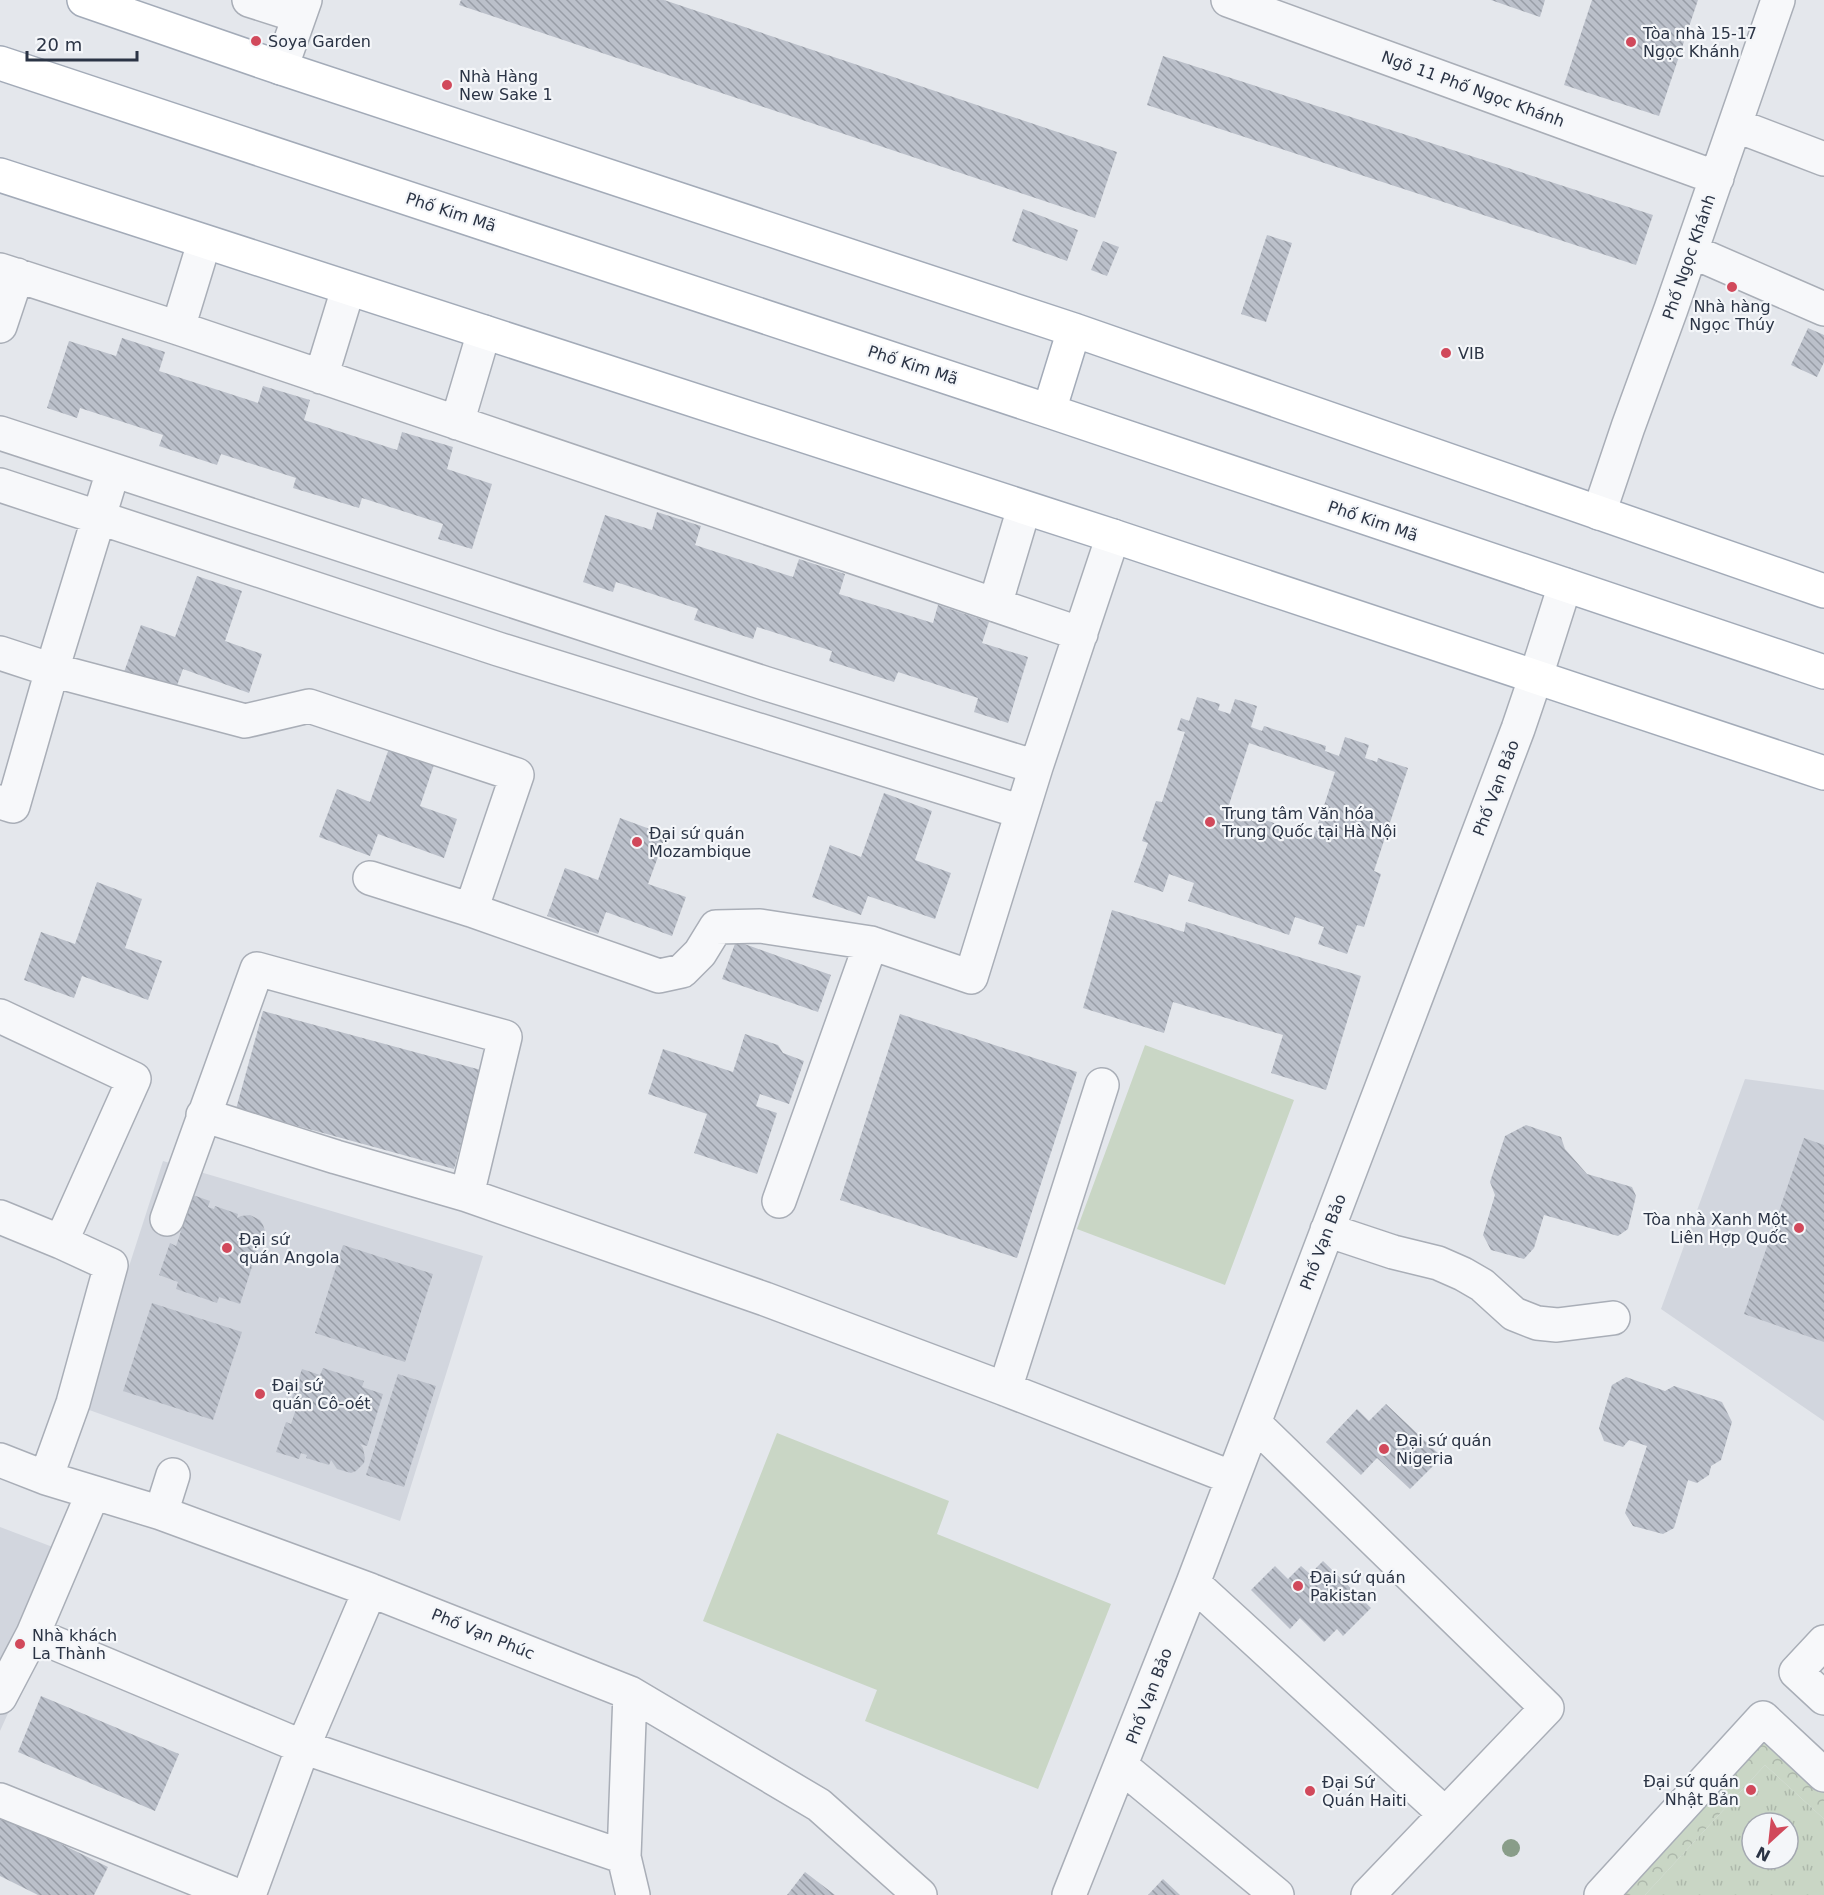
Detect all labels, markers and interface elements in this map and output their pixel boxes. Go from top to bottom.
scale bar [27,24,136,62]
place label: Tòa nhà 15-17 Ngọc Khánh [1642,24,1757,61]
place label: Soya Garden [268,32,371,51]
text: 20 m [36,34,82,55]
marker: Soya Garden [249,34,263,48]
marker: Tòa nhà 15-17 Ngọc Khánh [1624,35,1638,49]
street label: Ngõ 11 Phố Ngọc Khánh [1379,47,1567,131]
place label: Nhà Hàng New Sake 1 [459,67,553,104]
marker: Nhà Hàng New Sake 1 [440,78,454,92]
street label: Phố Kim Mã [403,188,499,236]
street label: Phố Ngọc Khánh [1659,192,1719,322]
marker: Nhà hàng Ngọc Thúy [1725,280,1739,294]
place label: Nhà hàng Ngọc Thúy [1689,297,1775,334]
street label: Phố Kim Mã [865,341,961,389]
place label: VIB [1458,344,1485,363]
marker: VIB [1439,346,1453,360]
street label: Phố Kim Mã [1326,497,1420,545]
street label: Phố Vạn Bảo [1469,737,1523,839]
place label: Trung tâm Văn hóa Trung Quốc tại Hà Nội [1221,804,1397,841]
marker: Trung tâm Văn hóa Trung Quốc tại Hà Nội [1203,815,1217,829]
place label: Đại sứ quán Mozambique [649,824,751,861]
marker: Đại sứ quán Mozambique [630,835,644,849]
street label: Phố Vạn Bảo [1296,1191,1350,1293]
place label: Tòa nhà Xanh Một Liên Hợp Quốc [1642,1210,1787,1247]
marker: Tòa nhà Xanh Một Liên Hợp Quốc [1792,1221,1806,1235]
place label: Đại sứ quán Angola [239,1230,340,1267]
marker: Đại sứ quán Angola [220,1241,234,1255]
place label: Đại sứ quán Cô-oét [272,1376,371,1413]
marker: Đại sứ quán Cô-oét [253,1387,267,1401]
place label: Đại sứ quán Nigeria [1396,1431,1492,1468]
marker: Đại sứ quán Nigeria [1377,1442,1391,1456]
place label: Đại sứ quán Pakistan [1310,1568,1406,1605]
marker: Đại sứ quán Pakistan [1291,1579,1305,1593]
street label: Phố Vạn Phúc [429,1605,537,1663]
place label: Nhà khách La Thành [32,1626,117,1663]
marker: Nhà khách La Thành [13,1637,27,1651]
street label: Phố Vạn Bảo [1122,1645,1176,1747]
place label: Đại sứ quán Nhật Bản [1643,1772,1739,1809]
place label: Đại Sứ Quán Haiti [1322,1773,1407,1810]
marker: Đại sứ quán Nhật Bản [1744,1783,1758,1797]
marker: Đại Sứ Quán Haiti [1303,1784,1317,1798]
north arrow [1740,1811,1800,1871]
text: N [1753,1842,1774,1865]

